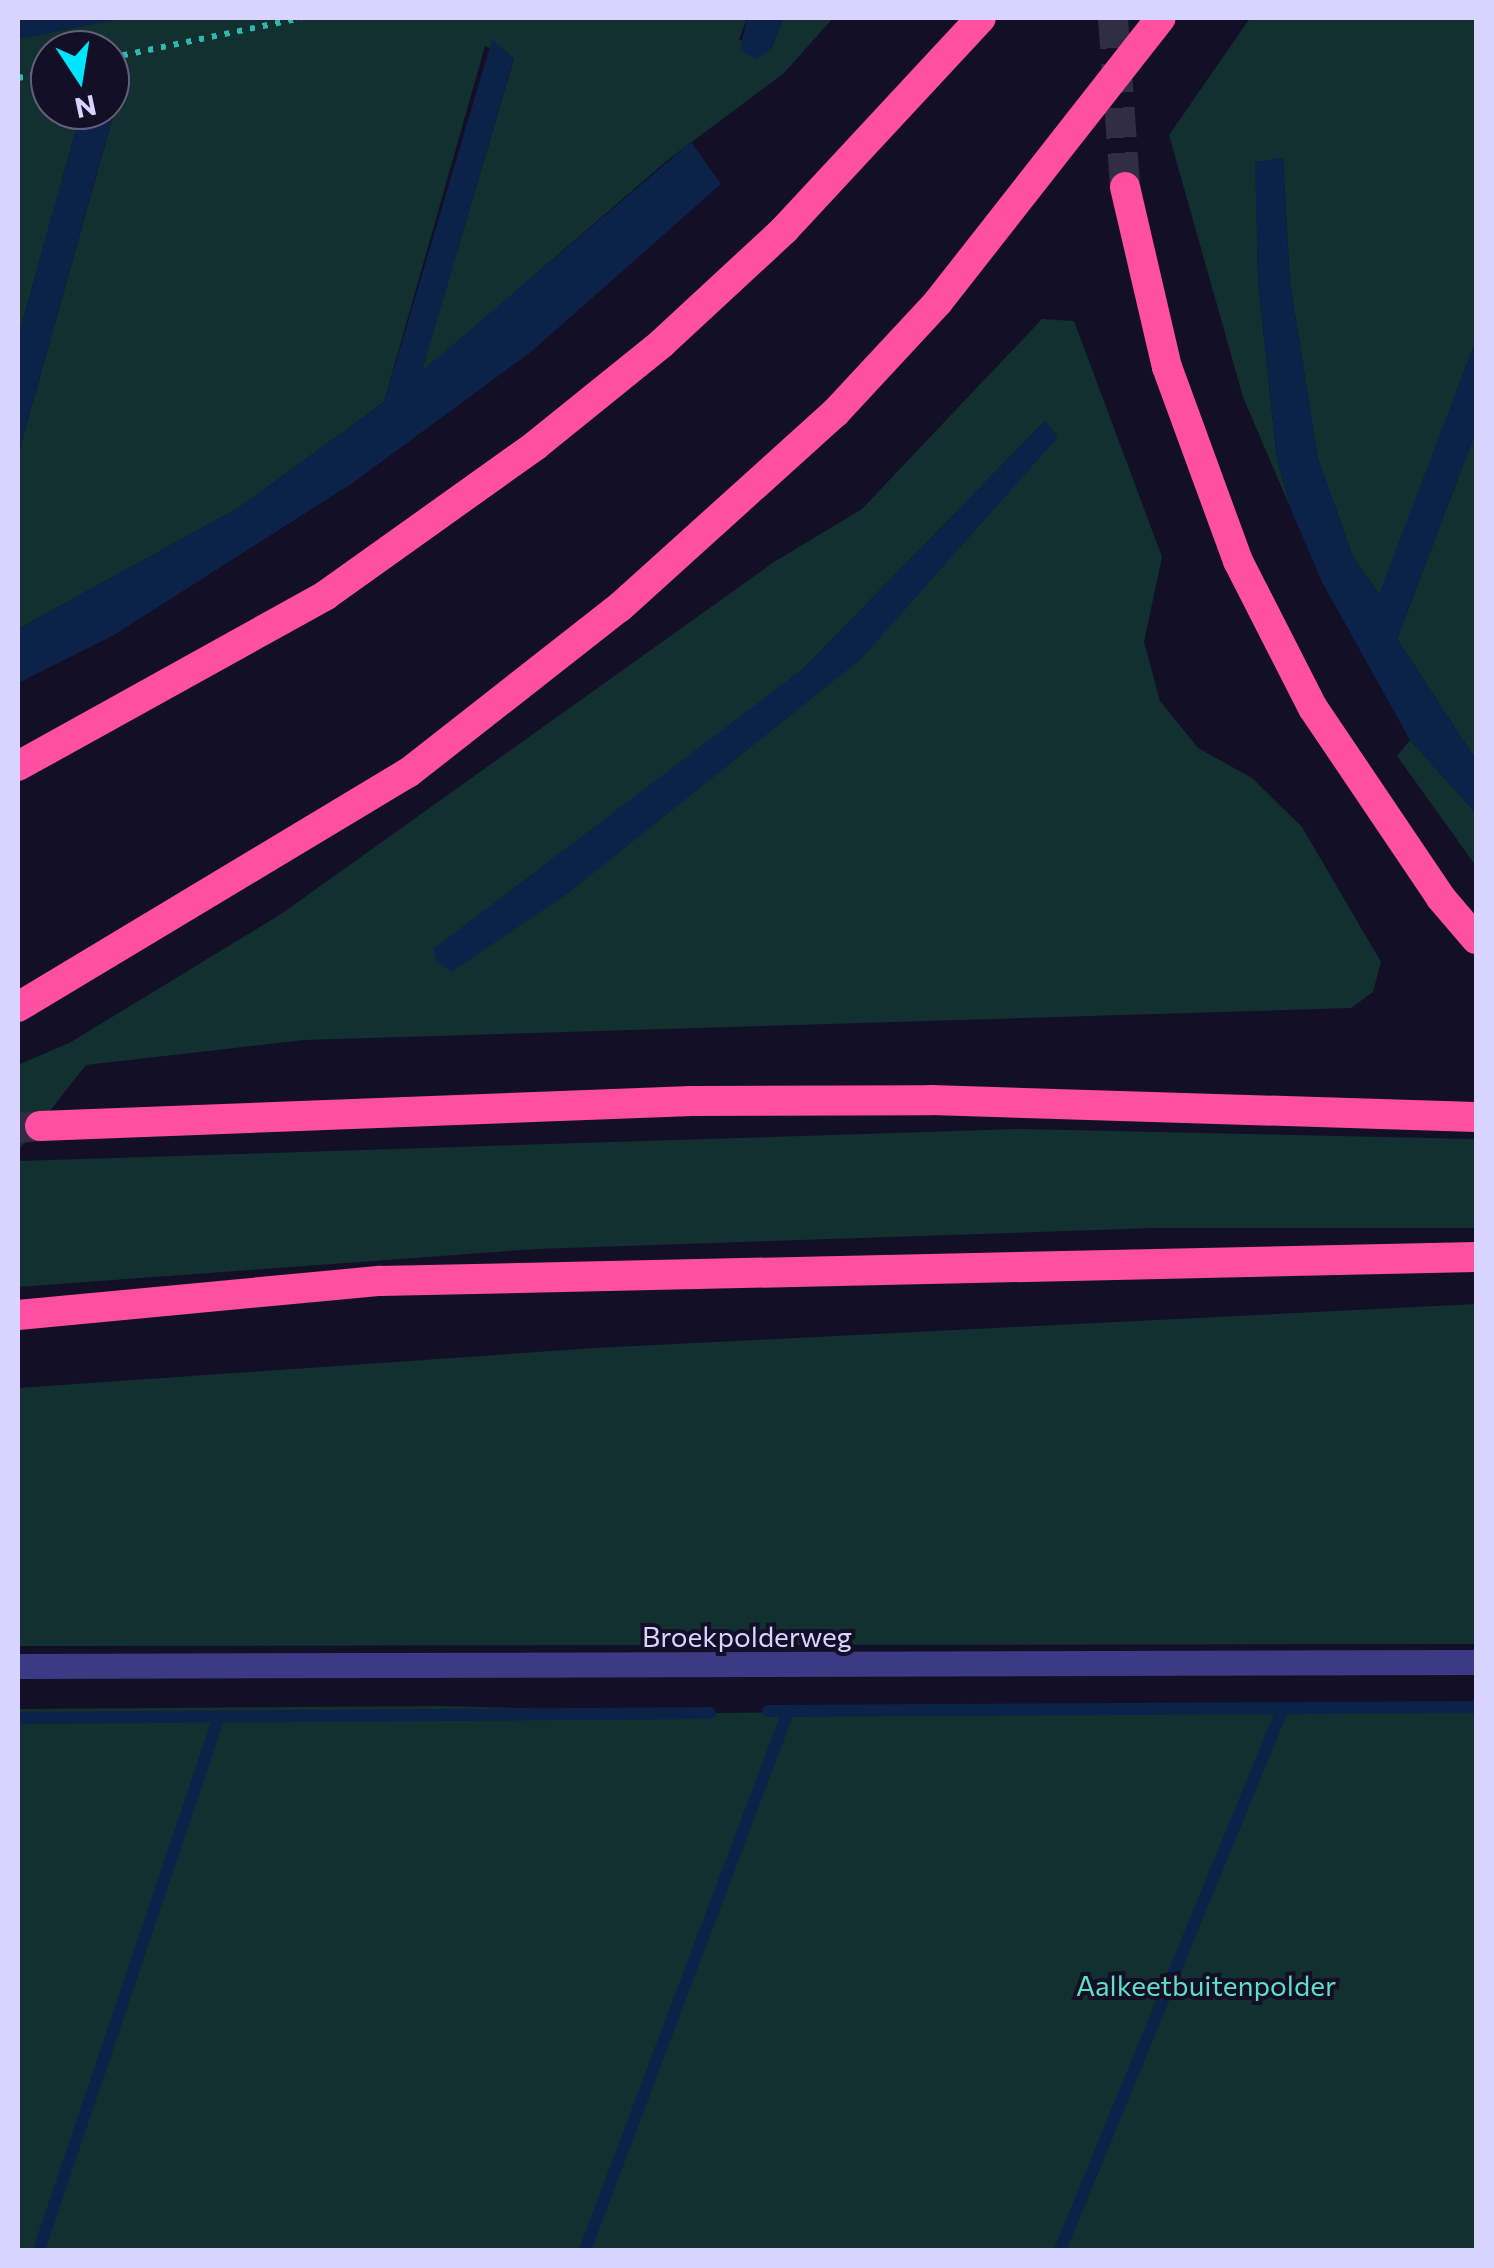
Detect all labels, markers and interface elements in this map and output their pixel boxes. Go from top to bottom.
north arrow [30,30,130,130]
text: N [72,89,100,126]
street label: Broekpolderweg [642,1619,852,1653]
park label: Aalkeetbuitenpolder [1076,1968,1336,2002]

